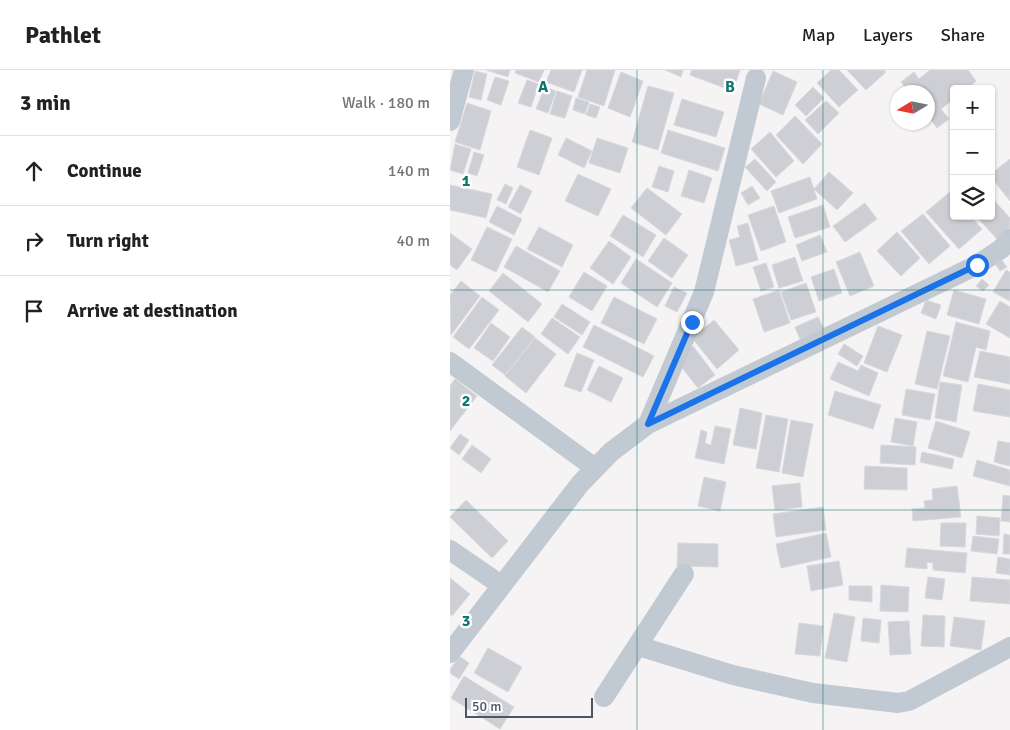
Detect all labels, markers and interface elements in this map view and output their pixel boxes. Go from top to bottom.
text: Pathlet [25,20,101,50]
text: Map [802,24,835,46]
text: Layers [863,24,913,46]
text: Share [941,24,985,46]
text: A [538,77,549,97]
text: B [725,77,735,97]
north arrow [890,85,935,130]
map controls [950,85,995,220]
button: + [950,85,995,130]
text: 3 min [20,90,71,116]
text: Walk · 180 m [342,93,430,113]
button: − [950,130,995,175]
icon: ahead [20,157,48,185]
text: Continue [67,159,142,183]
text: 140 m [388,161,430,181]
text: 1 [462,171,471,191]
button: layers [950,175,995,220]
icon: right [20,227,48,255]
text: Turn right [67,229,149,253]
text: 40 m [396,231,430,251]
route start [966,254,989,277]
icon: arrive [20,297,48,325]
text: Arrive at destination [67,299,238,323]
route end [681,311,704,334]
text: 2 [462,391,470,411]
text: 3 [462,611,470,631]
scale bar [465,695,592,718]
text: 50 m [472,698,501,715]

